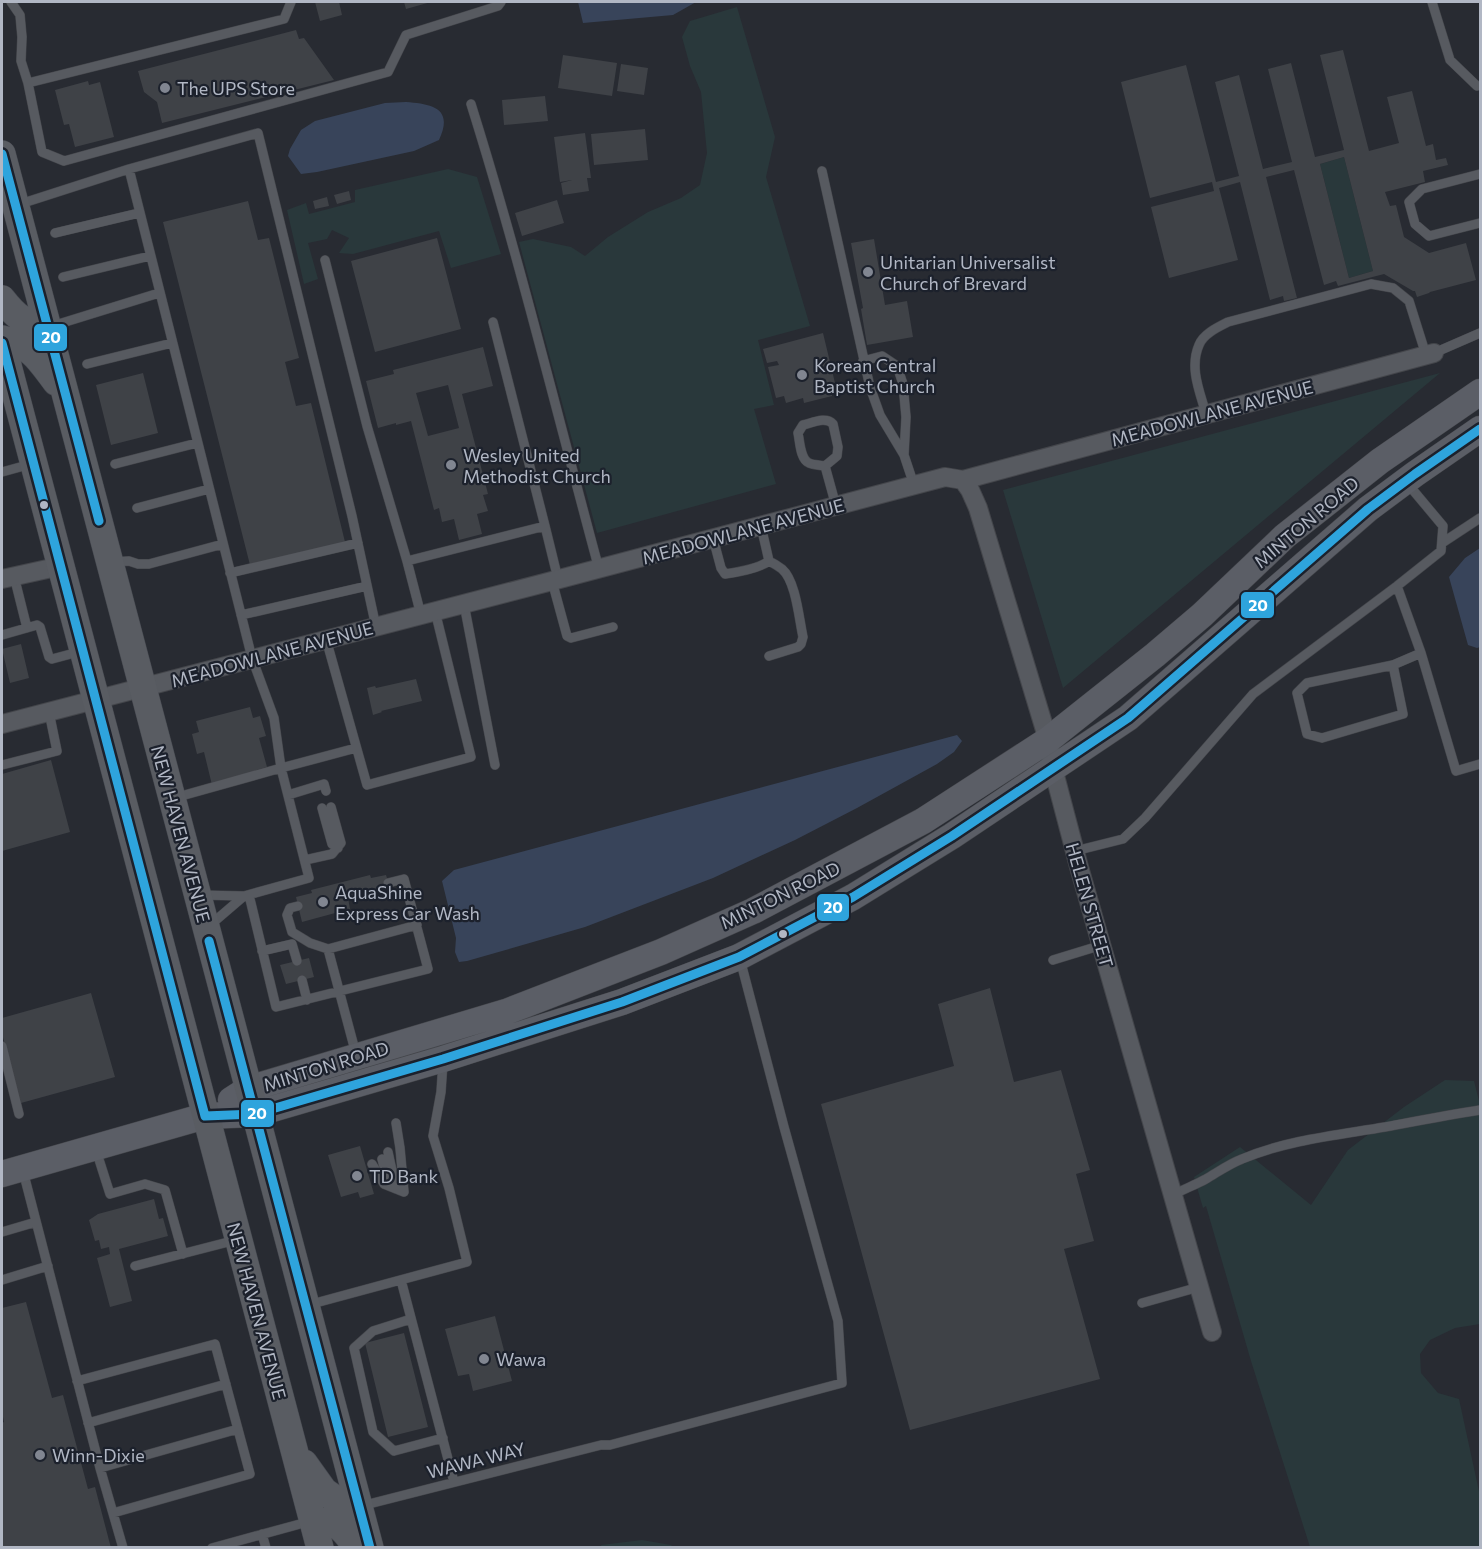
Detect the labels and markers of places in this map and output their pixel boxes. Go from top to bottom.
place label: The UPS Store [177,77,295,99]
marker: The UPS Store [158,81,172,95]
place label: Unitarian Universalist Church of Brevard [880,251,1056,294]
marker: Unitarian Universalist Church of Brevard [861,265,875,279]
place label: Korean Central Baptist Church [814,354,936,397]
marker: Korean Central Baptist Church [795,368,809,382]
place label: Wesley United Methodist Church [463,444,611,487]
marker: Wesley United Methodist Church [444,458,458,472]
unlabelled marker [38,499,50,511]
place label: AquaShine Express Car Wash [335,881,480,924]
marker: AquaShine Express Car Wash [316,895,330,909]
unlabelled marker [777,928,789,940]
place label: TD Bank [369,1165,439,1187]
marker: TD Bank [350,1169,364,1183]
place label: Wawa [496,1348,546,1370]
marker: Wawa [477,1352,491,1366]
place label: Winn-Dixie [52,1444,145,1466]
marker: Winn-Dixie [33,1448,47,1462]

